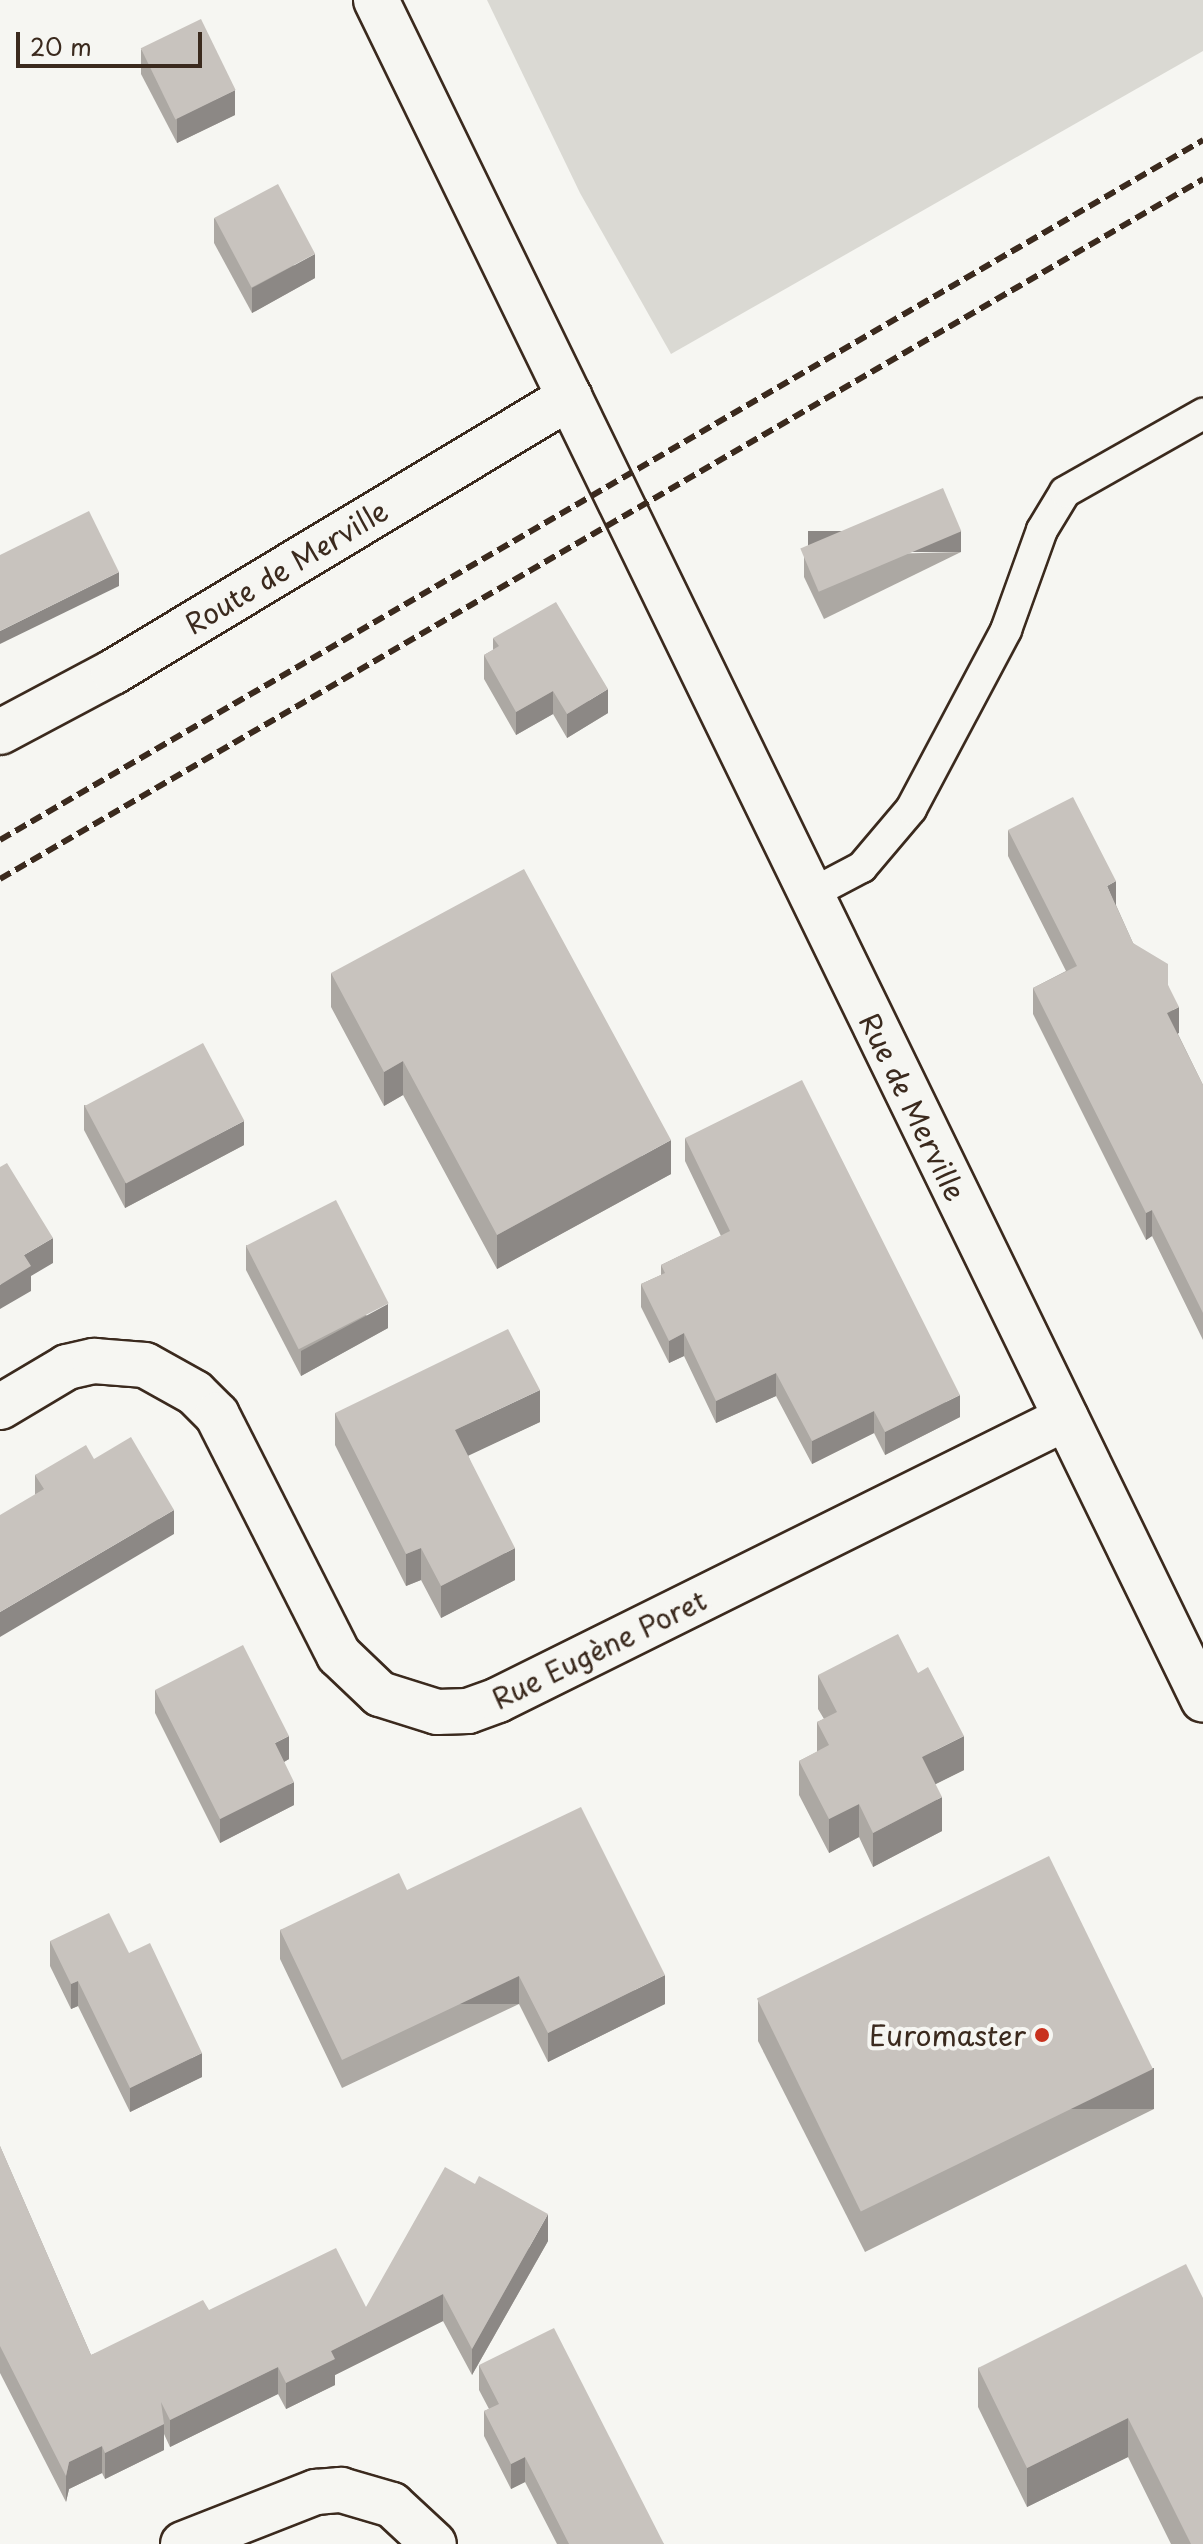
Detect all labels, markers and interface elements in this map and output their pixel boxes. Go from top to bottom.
scale bar [20,16,206,66]
text: 20 m [30,28,92,64]
street label: Route de Merville [178,493,394,641]
street label: Rue de Merville [852,1006,974,1208]
street label: Rue Eugène Poret [485,1582,713,1716]
place label: Euromaster [869,2018,1026,2052]
marker: Euromaster [1033,2026,1051,2044]

